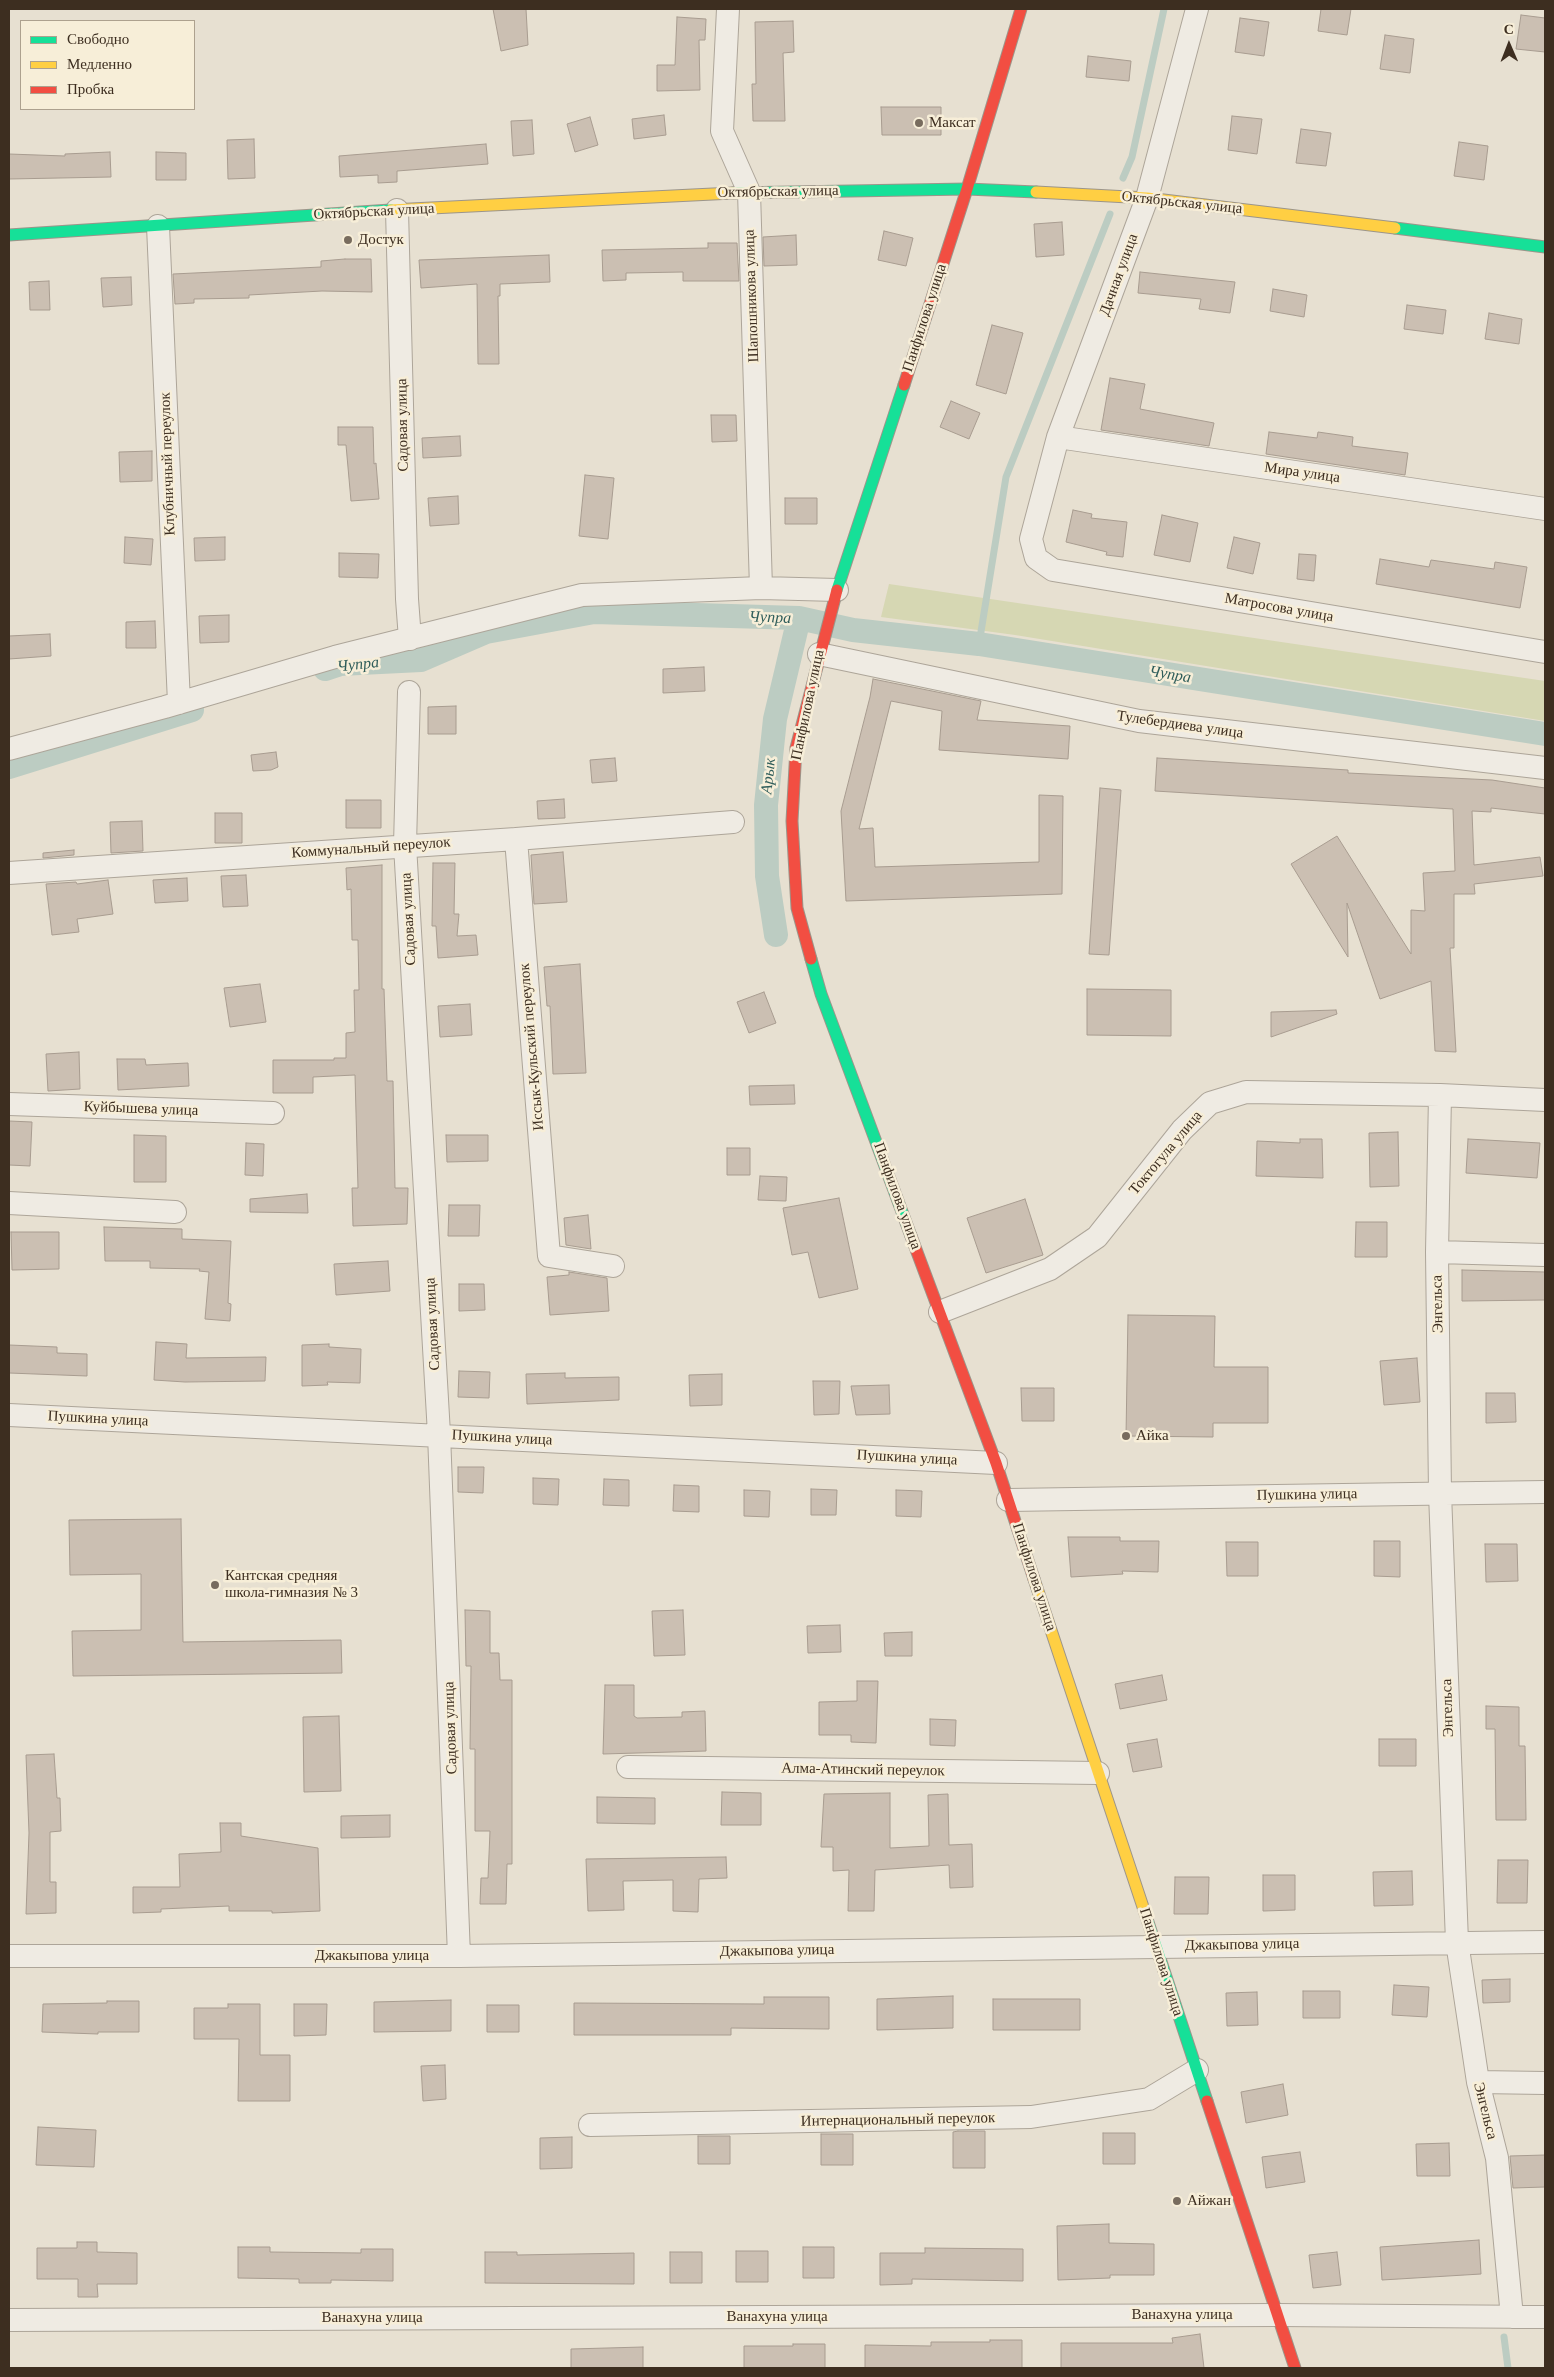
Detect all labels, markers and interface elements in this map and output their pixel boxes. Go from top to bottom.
legend [20,20,195,110]
north arrow [1484,20,1534,70]
text: С [1504,22,1514,37]
text: Свободно [67,31,129,47]
text: Медленно [67,56,132,72]
text: Пробка [67,81,114,97]
place label: Максат [929,114,976,132]
marker: Максат [913,117,925,129]
street label: Октябрьская улица [717,182,839,202]
street label: Октябрьская улица [1121,188,1243,218]
street label: Октябрьская улица [313,200,435,224]
street label: Шапошникова улица [741,229,763,363]
place label: Достук [358,231,404,249]
street label: Дачная улица [1096,231,1142,319]
marker: Достук [342,234,354,246]
street label: Панфилова улица [899,262,951,374]
street label: Садовая улица [393,378,413,472]
street label: Клубничный переулок [157,392,179,536]
street label: Мира улица [1263,459,1341,487]
street label: Матросова улица [1223,590,1335,626]
water label: Чупра [749,608,791,628]
street label: Панфилова улица [787,648,829,762]
water label: Чупра [336,653,380,677]
water label: Чупра [1148,662,1192,688]
street label: Тулебердиева улица [1116,707,1244,743]
water label: Арык [758,757,780,795]
street label: Коммунальный переулок [291,833,451,863]
street label: Садовая улица [398,872,420,966]
street label: Иссык-Кульский переулок [516,963,548,1131]
street label: Куйбышева улица [83,1098,199,1120]
street label: Токтогула улица [1126,1107,1206,1199]
street label: Панфилова улица [869,1140,925,1252]
street label: Энгельса [1428,1275,1448,1333]
street label: Садовая улица [422,1277,444,1371]
street label: Пушкина улица [47,1407,149,1431]
street label: Пушкина улица [451,1426,553,1450]
place label: Айка [1136,1427,1169,1445]
marker: Айка [1120,1430,1132,1442]
street label: Пушкина улица [856,1446,958,1470]
street label: Пушкина улица [1257,1485,1357,1505]
street label: Панфилова улица [1008,1521,1060,1633]
place label: Кантская средняя школа-гимназия № 3 [225,1567,358,1602]
marker: Кантская средняя школа-гимназия № 3 [209,1579,221,1591]
street label: Энгельса [1438,1679,1458,1737]
street label: Садовая улица [440,1681,462,1775]
street label: Алма-Атинский переулок [781,1760,945,1780]
street label: Панфилова улица [1135,1906,1187,2018]
street label: Джакыпова улица [1185,1935,1299,1955]
street label: Джакыпова улица [720,1941,834,1961]
street label: Джакыпова улица [315,1947,429,1965]
street label: Энгельса [1469,2081,1501,2141]
street label: Интернациональный переулок [801,2109,995,2131]
place label: Айжан [1187,2192,1231,2210]
marker: Айжан [1171,2195,1183,2207]
street label: Ванахуна улица [1131,2306,1233,2324]
street label: Ванахуна улица [726,2308,828,2326]
street label: Ванахуна улица [321,2309,423,2327]

